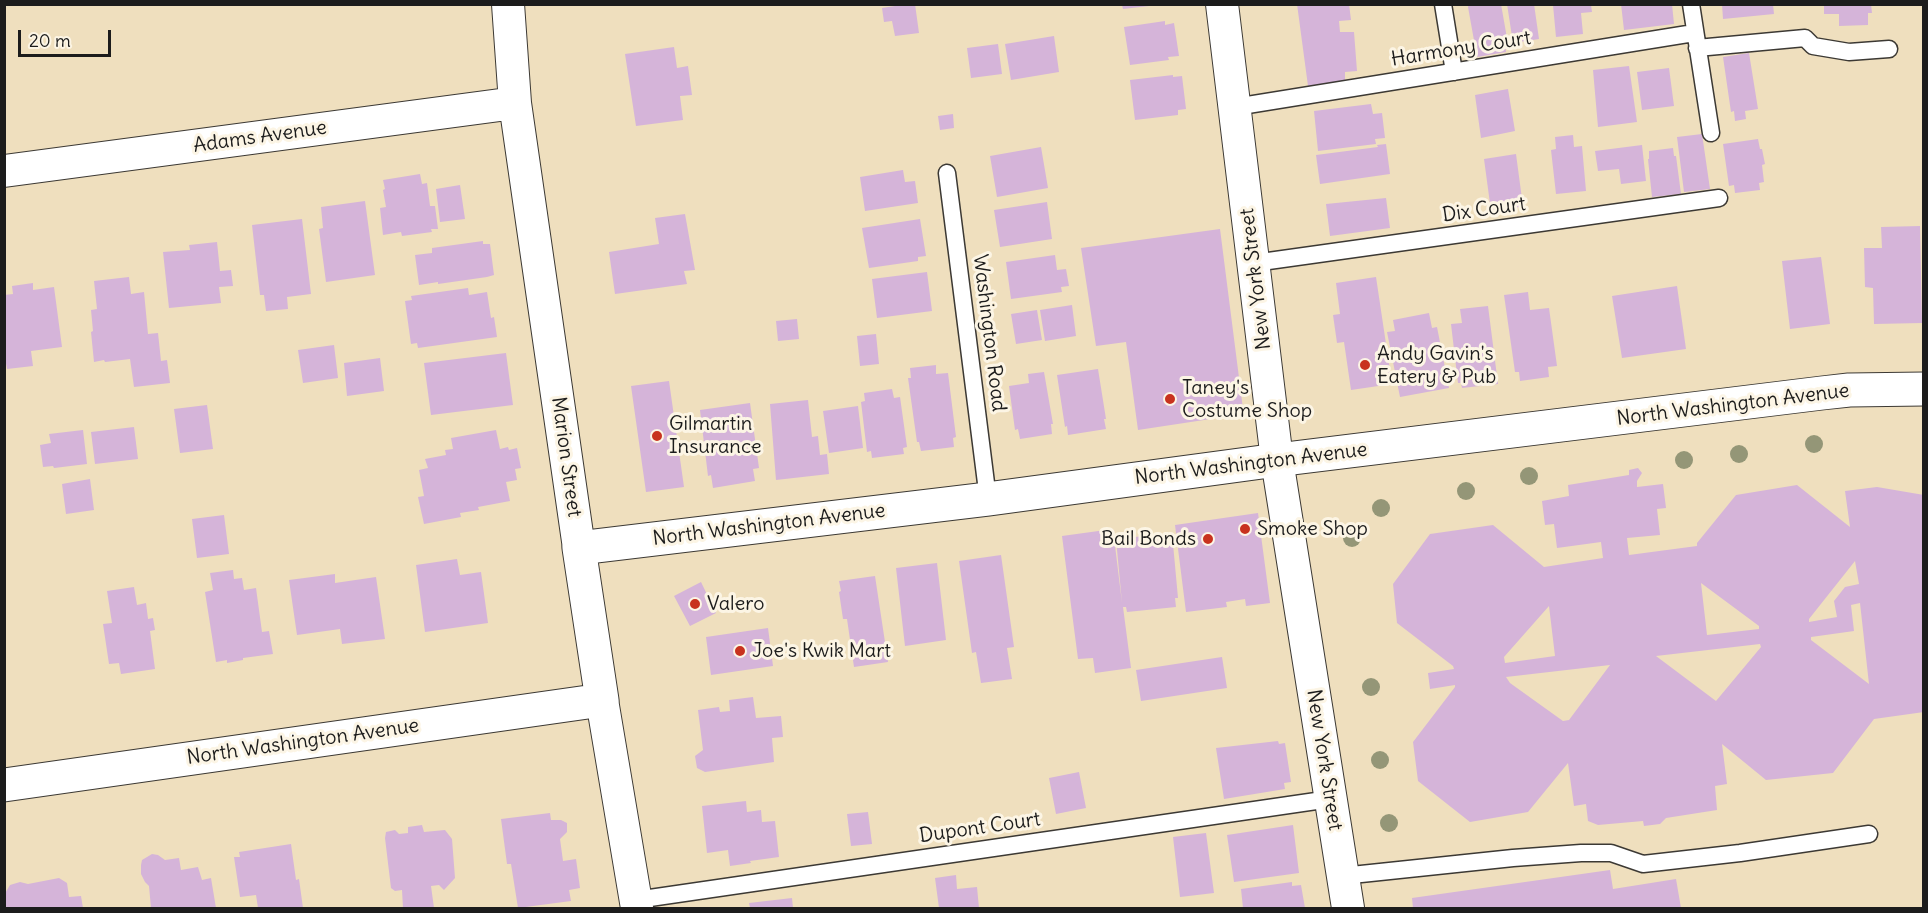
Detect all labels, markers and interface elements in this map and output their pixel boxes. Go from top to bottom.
scale bar [21,18,114,56]
street label: Harmony Court [1389,26,1533,72]
text: 20 m [29,29,71,52]
street label: Adams Avenue [192,116,328,158]
street label: Dix Court [1441,192,1527,228]
street label: New York Street [1235,207,1277,351]
street label: Washington Road [967,253,1011,413]
place label: Andy Gavin's Eatery & Pub [1377,342,1496,389]
marker: Andy Gavin's Eatery & Pub [1358,358,1372,372]
place label: Taney's Costume Shop [1182,376,1312,423]
street label: North Washington Avenue [1615,379,1851,431]
marker: Taney's Costume Shop [1163,392,1177,406]
street label: Marion Street [546,395,586,519]
place label: Gilmartin Insurance [669,412,761,459]
marker: Gilmartin Insurance [650,429,664,443]
street label: North Washington Avenue [1133,438,1369,490]
street label: North Washington Avenue [651,499,887,551]
place label: Smoke Shop [1257,517,1368,541]
marker: Smoke Shop [1238,522,1252,536]
place label: Bail Bonds [1101,527,1196,551]
marker: Bail Bonds [1201,532,1215,546]
place label: Valero [707,592,765,616]
marker: Valero [688,597,702,611]
place label: Joe's Kwik Mart [752,639,891,663]
marker: Joe's Kwik Mart [733,644,747,658]
street label: New York Street [1301,688,1347,832]
street label: North Washington Avenue [185,714,421,770]
street label: Dupont Court [918,808,1042,848]

